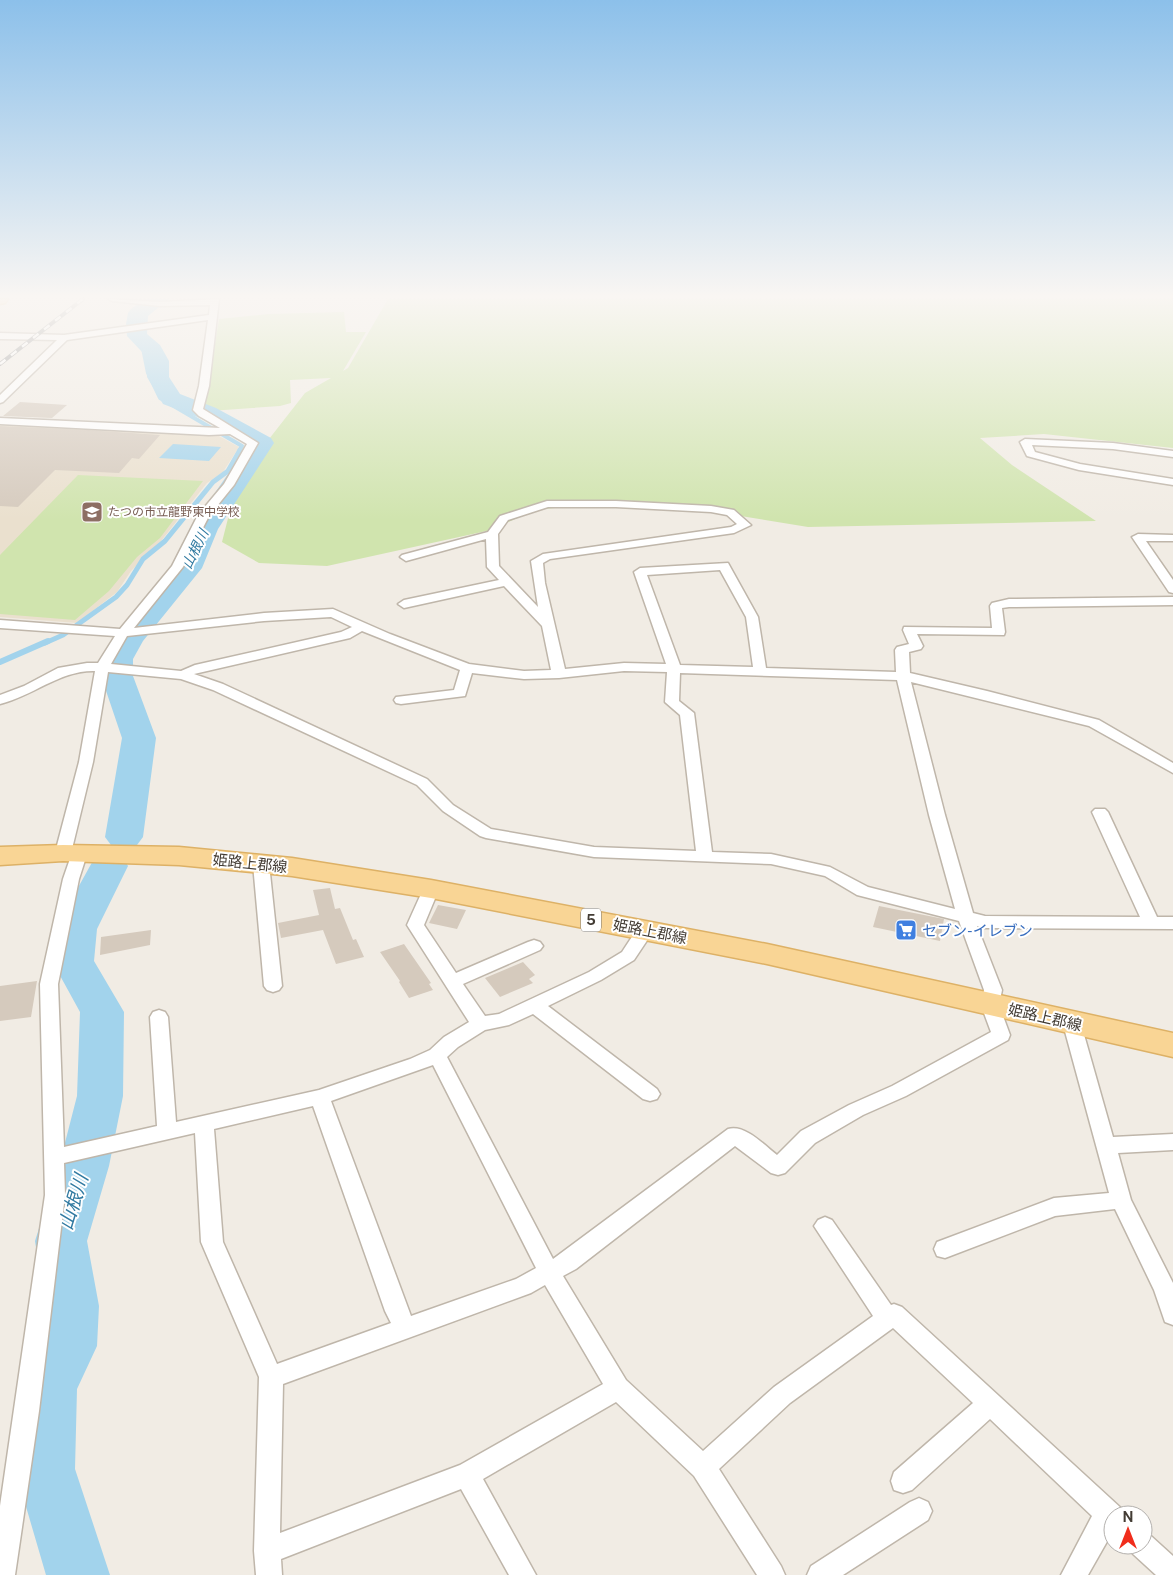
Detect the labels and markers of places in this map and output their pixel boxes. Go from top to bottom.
school or university icon: たつの市立龍野東中学校 [80,500,104,524]
place label: たつの市立龍野東中学校 [108,505,240,519]
supermarket icon: セブン-イレブン [894,918,918,942]
place label: セブン-イレブン [922,922,1033,939]

